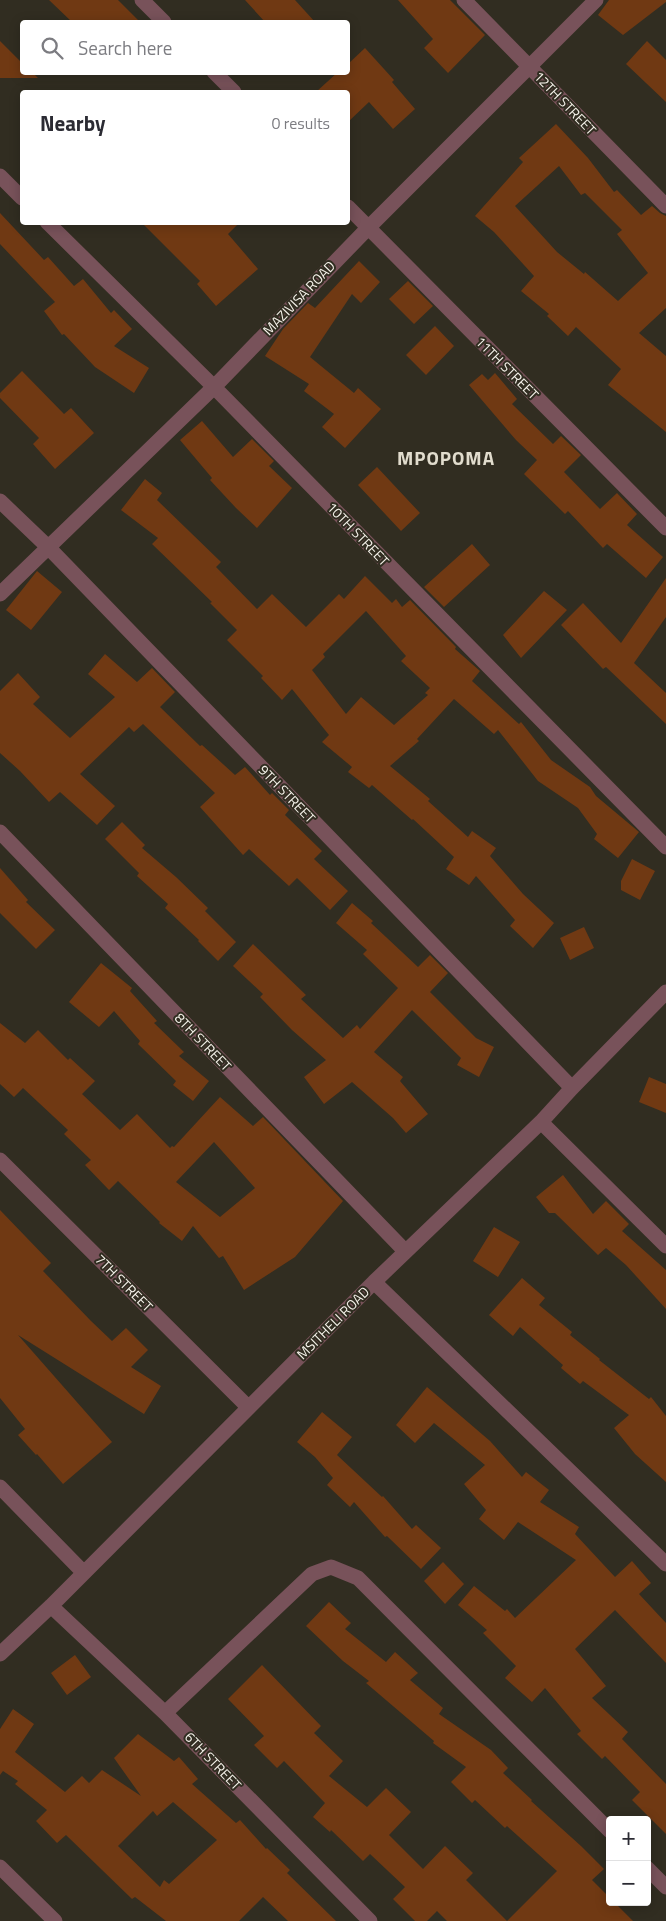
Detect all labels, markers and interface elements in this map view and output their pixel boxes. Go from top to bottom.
search box [20,20,350,75]
text: Search here [78,33,172,62]
icon: search [38,34,66,62]
street label: 12TH STREET [529,66,602,140]
text: Nearby [40,107,105,139]
text: 0 results [271,111,330,135]
street label: MAZIVISA ROAD [258,256,340,340]
street label: 11TH STREET [471,331,544,405]
district label: MPOPOMA [397,443,495,472]
street label: 10TH STREET [322,497,395,571]
street label: 9TH STREET [254,760,321,828]
street label: 8TH STREET [170,1008,237,1076]
street label: 7TH STREET [91,1249,158,1317]
street label: MSITHELI ROAD [291,1281,374,1364]
street label: 6TH STREET [180,1727,247,1795]
map controls [606,1816,651,1906]
button: + [606,1816,651,1861]
button: − [606,1861,651,1906]

